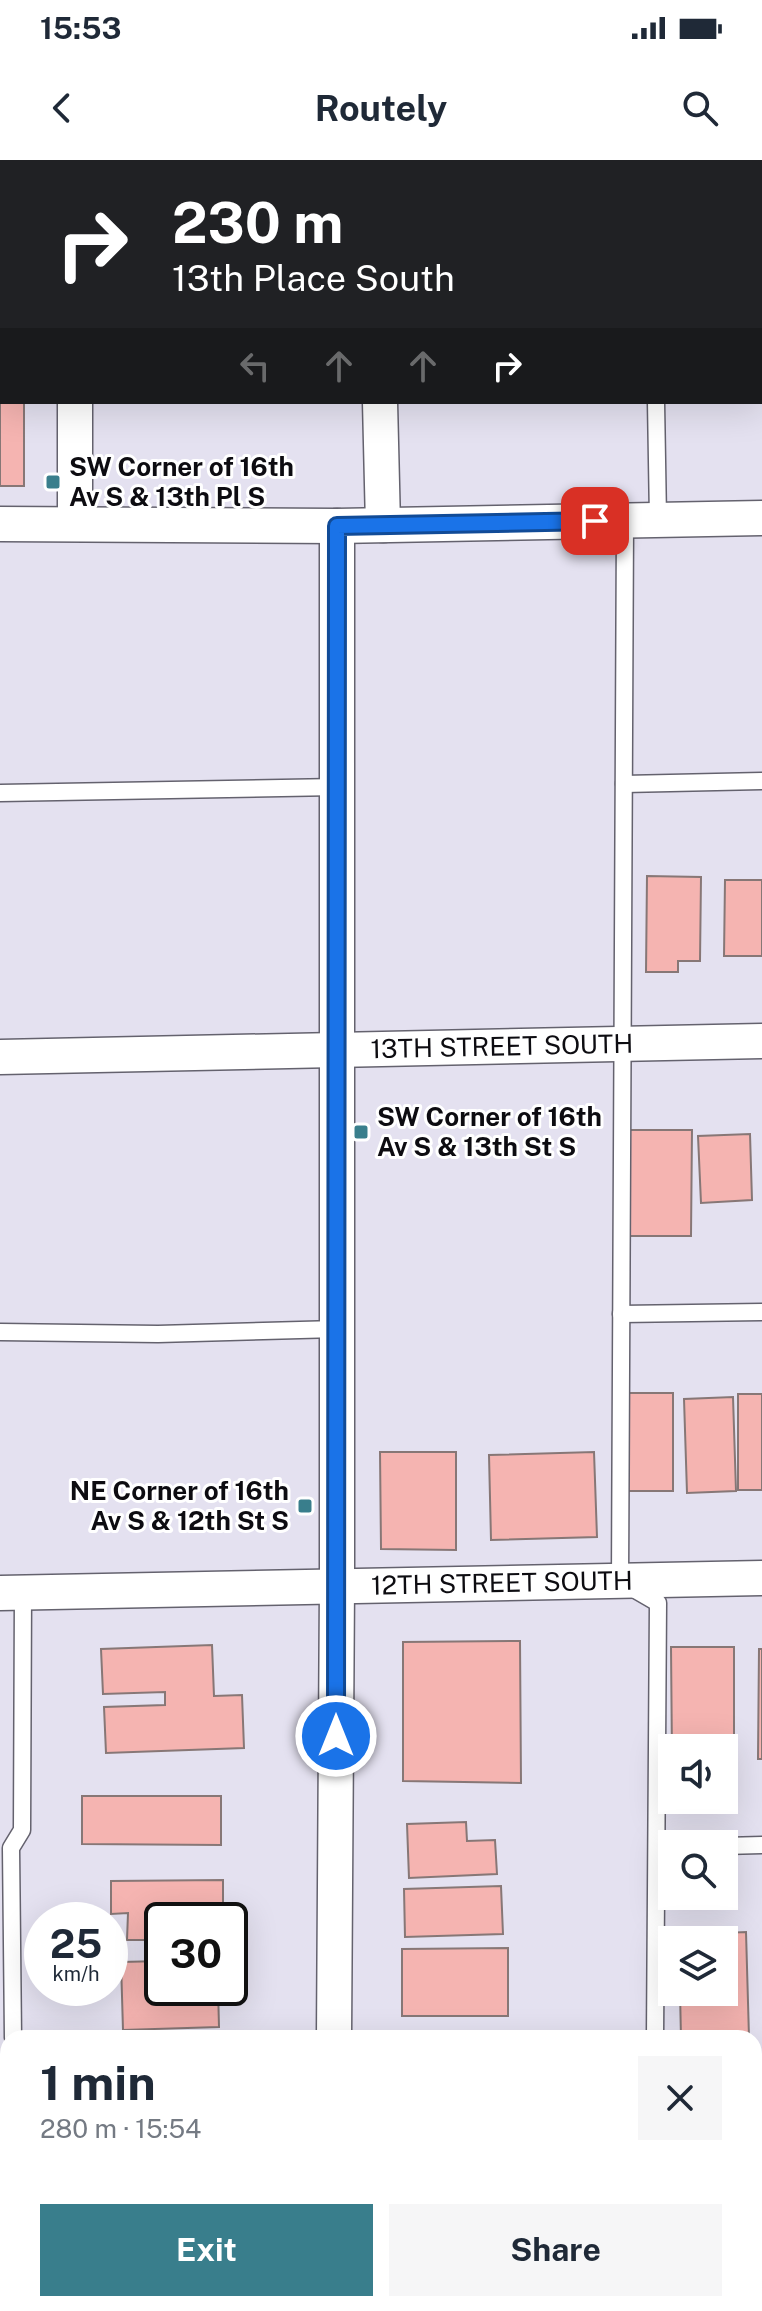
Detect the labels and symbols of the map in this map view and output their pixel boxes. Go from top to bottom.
place label: SW Corner of 16th Av S & 13th Pl S [69,451,294,512]
marker: SW Corner of 16th Av S & 13th Pl S [44,473,62,491]
pin [561,487,629,555]
street label: 13TH STREET SOUTH [370,1028,634,1064]
place label: SW Corner of 16th Av S & 13th St S [377,1101,602,1162]
marker: SW Corner of 16th Av S & 13th St S [352,1123,370,1141]
place label: NE Corner of 16th Av S & 12th St S [70,1475,289,1536]
marker: NE Corner of 16th Av S & 12th St S [296,1497,314,1515]
street label: 12TH STREET SOUTH [371,1565,633,1601]
position arrow [294,1694,378,1778]
speed limit sign: 30 [144,1902,248,2006]

